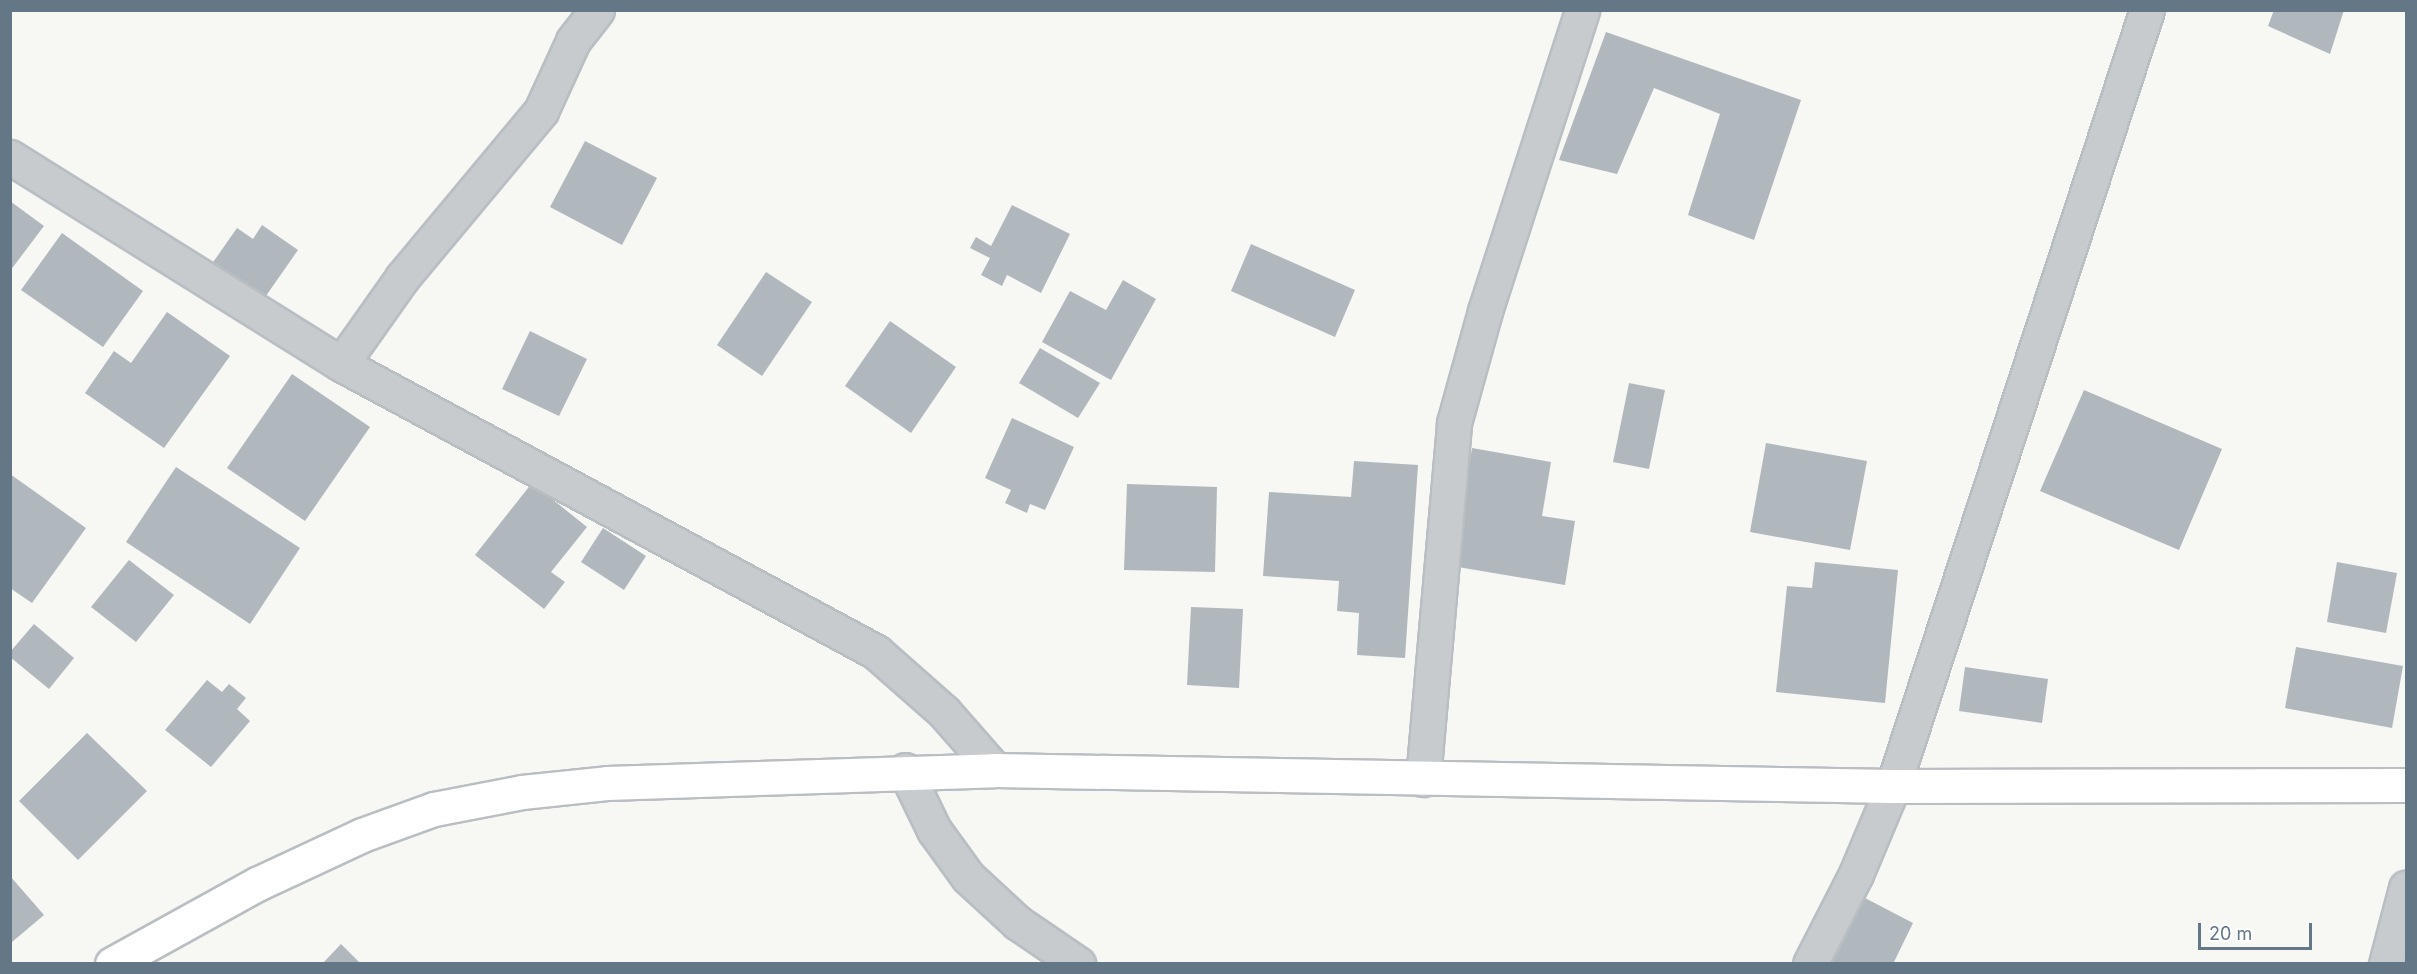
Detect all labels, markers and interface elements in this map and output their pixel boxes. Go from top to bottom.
scale bar [2201,911,2315,949]
text: 20 m [2209,923,2252,944]

